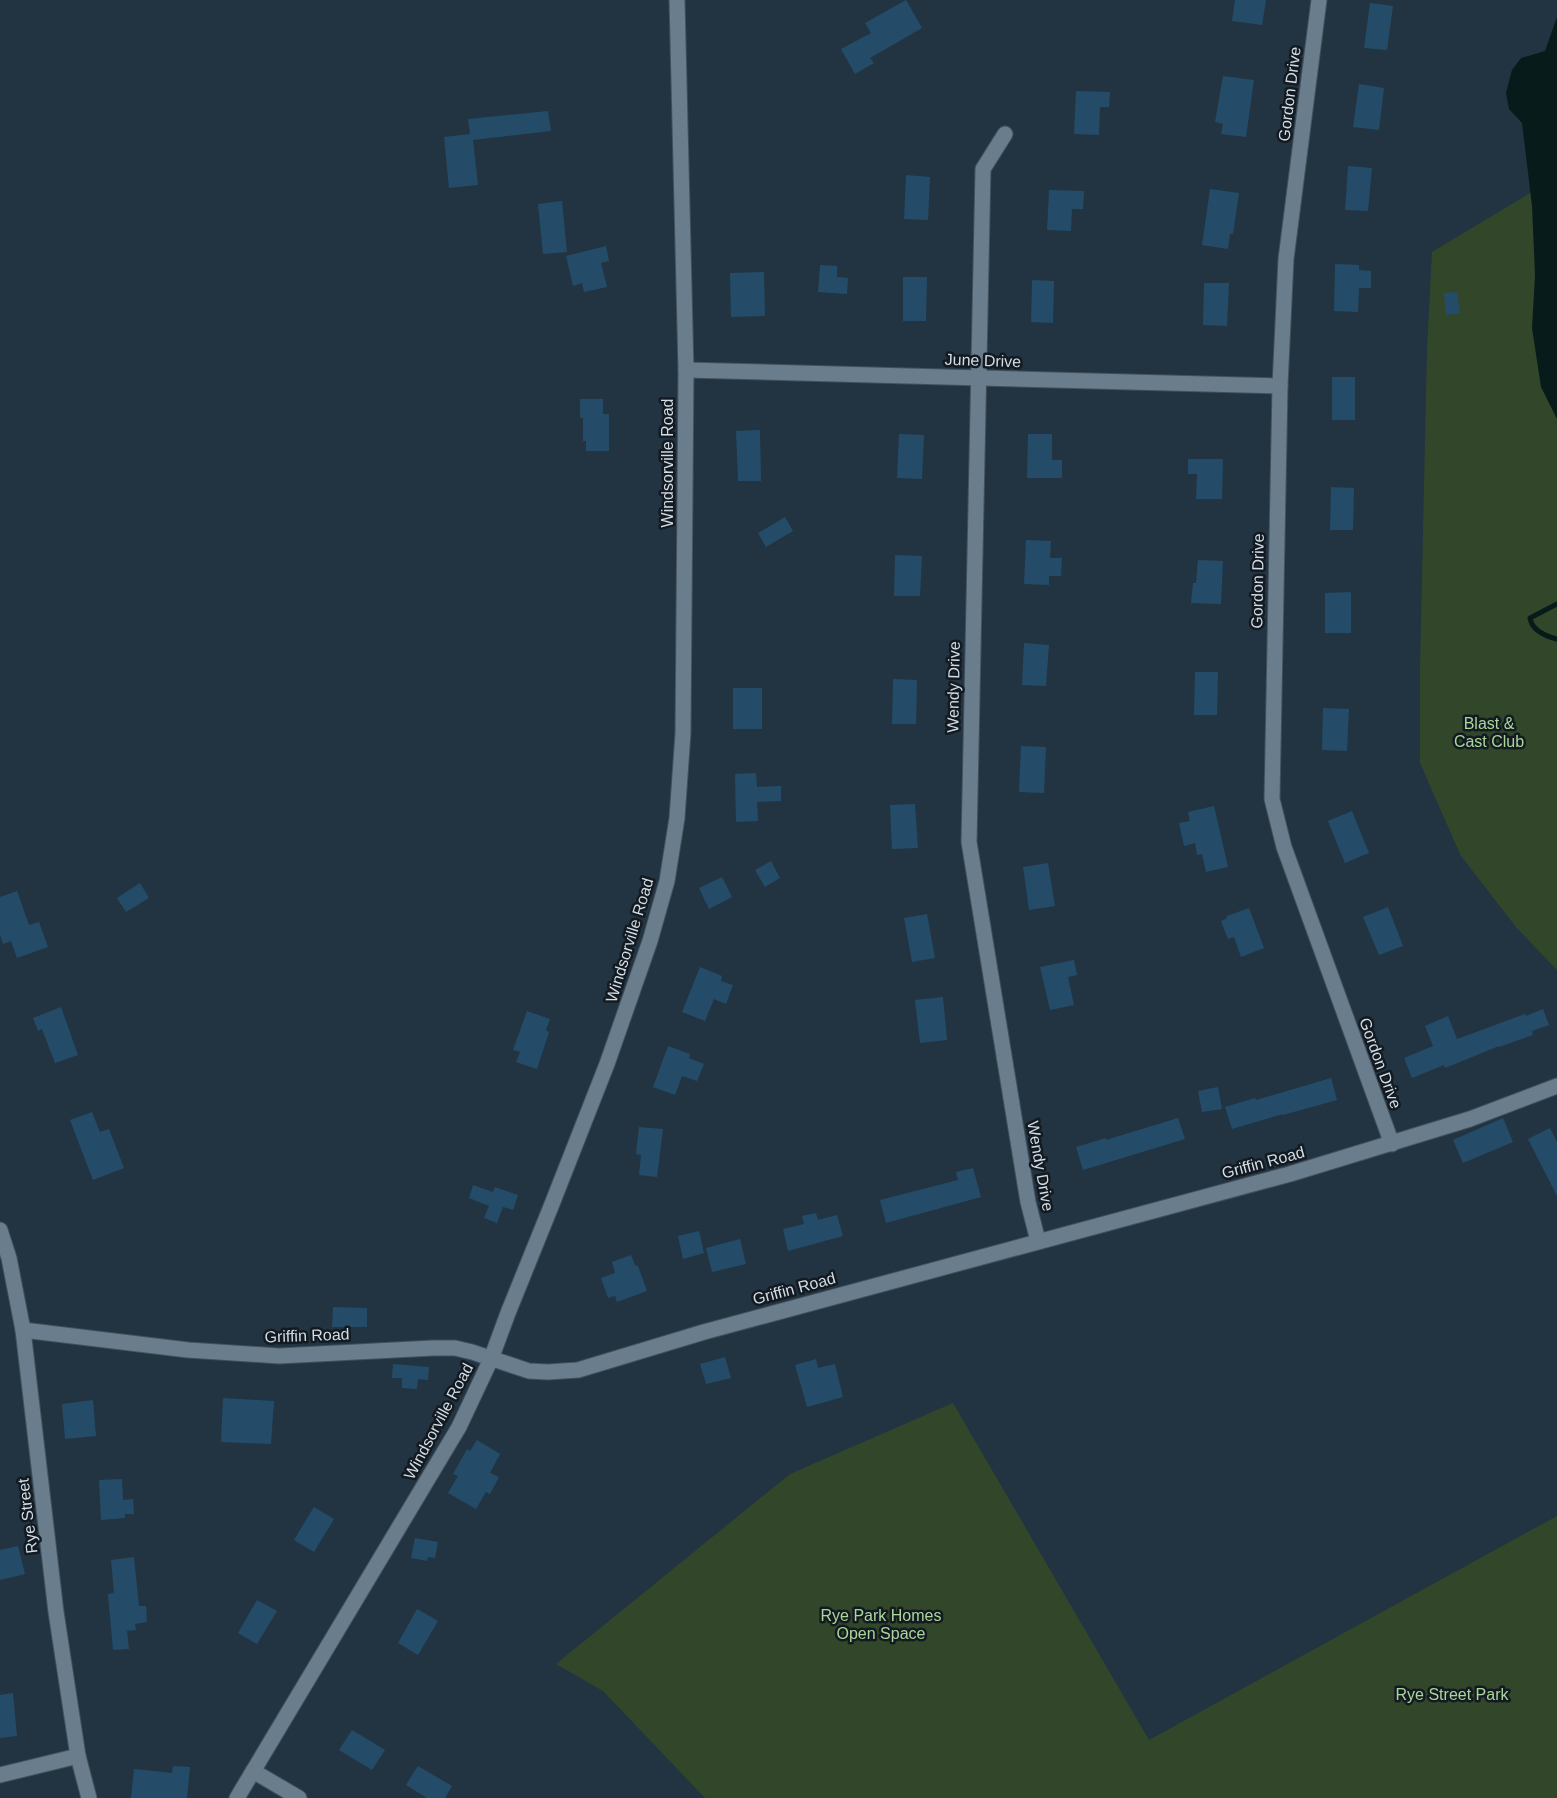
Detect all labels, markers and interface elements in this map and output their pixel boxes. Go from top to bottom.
street label: Gordon Drive [1275,46,1304,142]
street label: June Drive [944,351,1022,370]
street label: Windsorville Road [659,399,676,527]
street label: Gordon Drive [1248,533,1267,629]
street label: Wendy Drive [944,641,963,733]
park label: Blast & Cast Club [1454,715,1524,750]
street label: Windsorville Road [603,876,656,1004]
street label: Gordon Drive [1356,1016,1405,1111]
street label: Wendy Drive [1024,1120,1057,1213]
street label: Griffin Road [1220,1143,1306,1182]
street label: Griffin Road [751,1269,837,1308]
street label: Griffin Road [264,1326,350,1345]
street label: Windsorville Road [401,1360,476,1482]
street label: Rye Street [14,1477,41,1554]
park label: Rye Park Homes Open Space [821,1607,941,1642]
park label: Rye Street Park [1396,1686,1509,1703]

